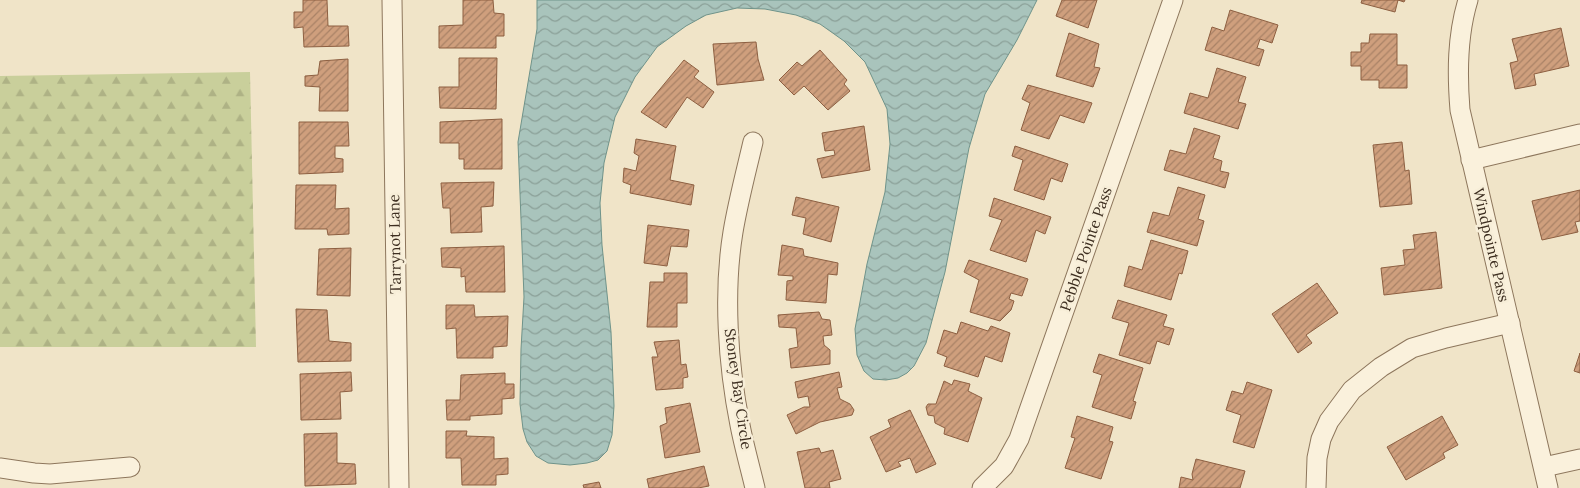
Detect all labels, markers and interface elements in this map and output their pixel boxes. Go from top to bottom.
street label: Pebble Pointe Pass [1055,184,1116,313]
street label: Windpointe Pass [1469,186,1514,304]
street label: Tarrynot Lane [384,194,405,294]
street label: Stoney Bay Circle [721,327,756,451]

